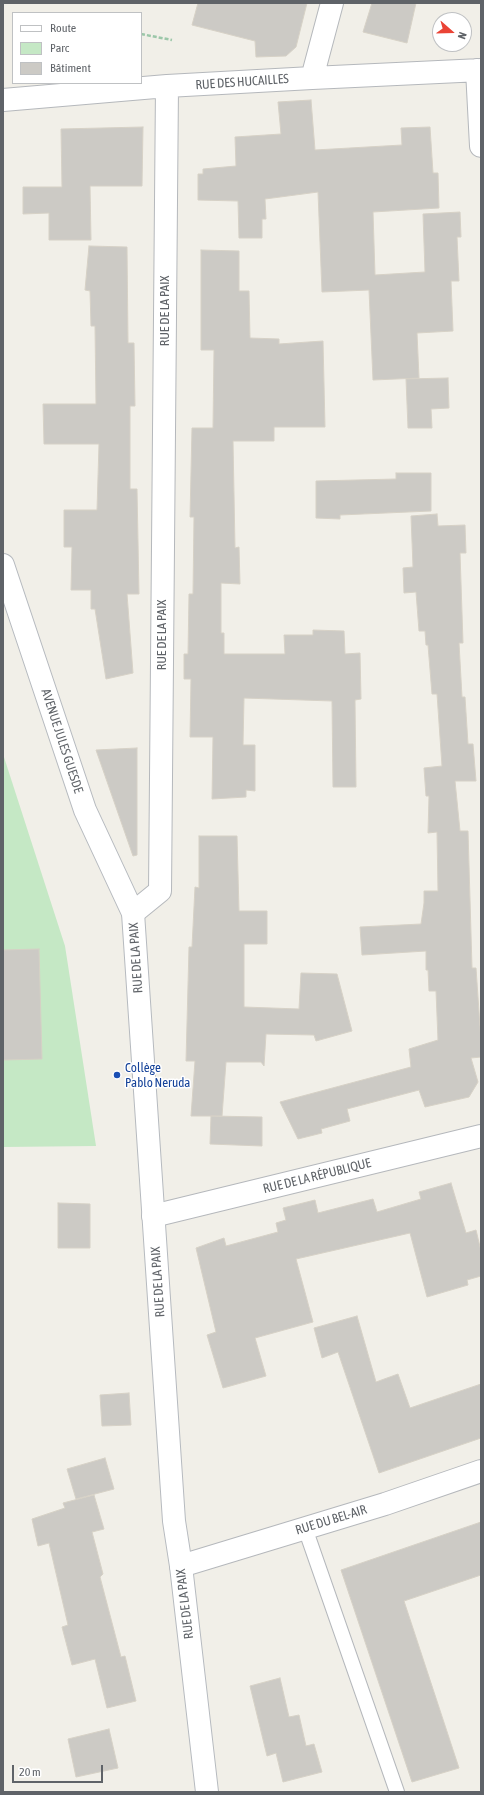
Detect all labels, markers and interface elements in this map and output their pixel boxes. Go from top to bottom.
legend [12,12,142,84]
north arrow [432,12,472,52]
text: Route [50,21,76,35]
text: N [456,31,469,41]
text: Parc [50,41,69,55]
text: Bâtiment [50,61,91,75]
street label: RUE DES HUCAILLES [195,71,289,93]
street label: RUE DE LA PAIX [157,276,173,346]
street label: RUE DE LA PAIX [154,600,170,670]
street label: AVENUE JULES GUESDE [38,687,86,795]
street label: RUE DE LA PAIX [126,922,146,994]
place label: Collège Pablo Neruda [125,1060,190,1091]
marker: Collège Pablo Neruda [112,1070,122,1080]
street label: RUE DE LA RÉPUBLIQUE [261,1155,373,1197]
street label: RUE DE LA PAIX [148,1246,168,1318]
street label: RUE DU BEL-AIR [293,1502,369,1538]
street label: RUE DE LA PAIX [173,1568,197,1640]
scale bar [14,1757,105,1783]
text: 20 m [19,1765,41,1779]

